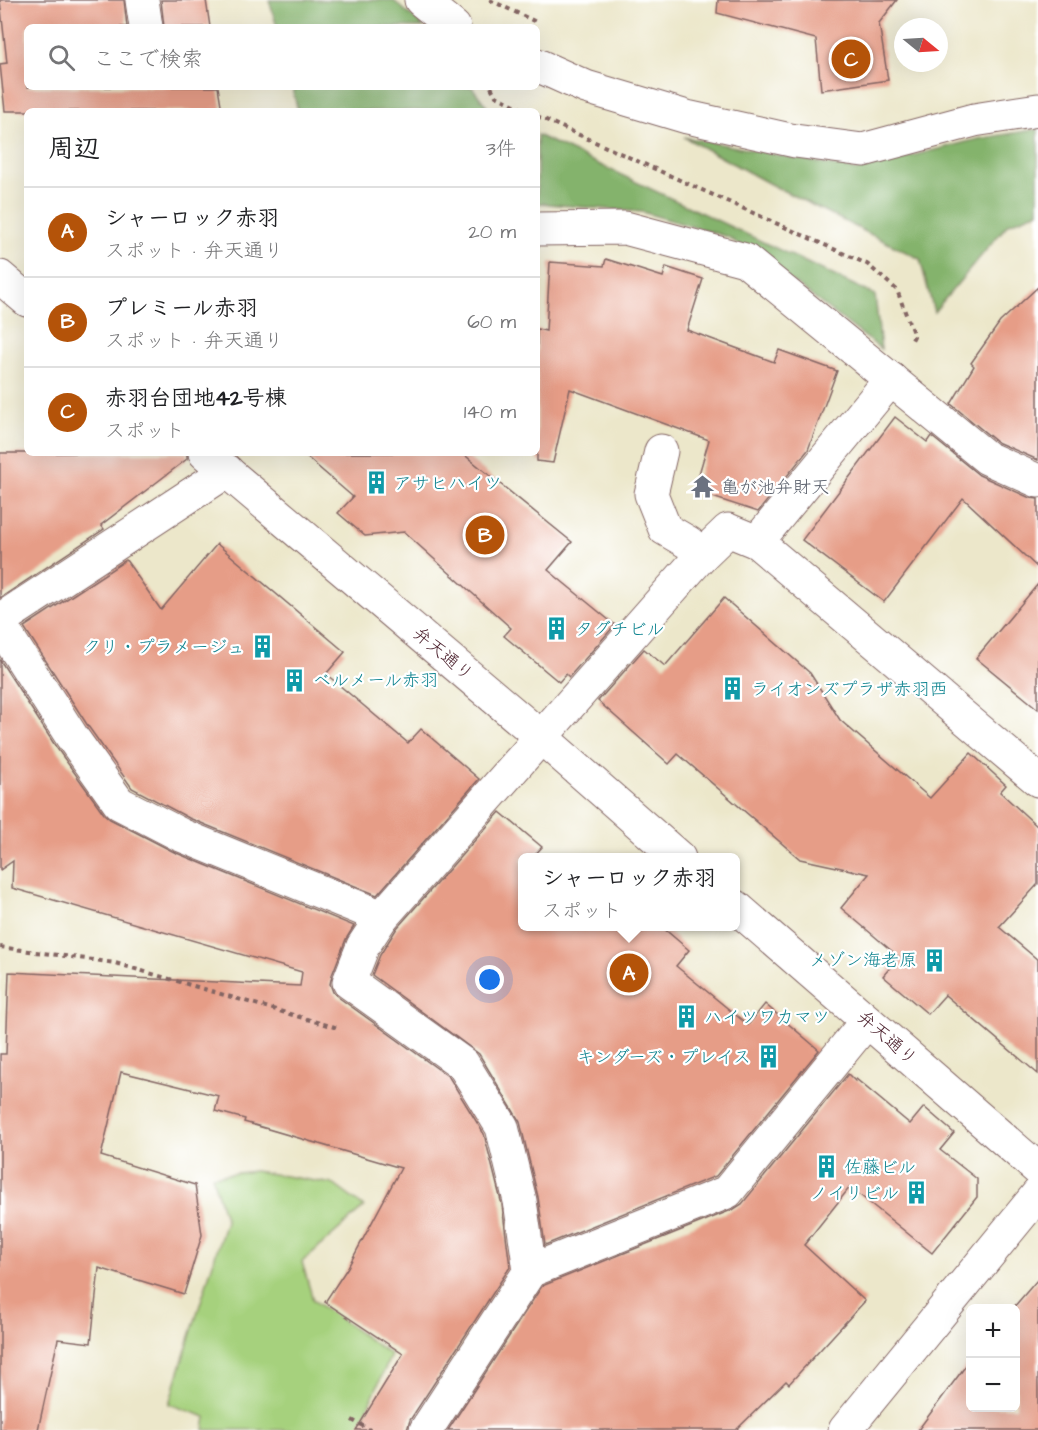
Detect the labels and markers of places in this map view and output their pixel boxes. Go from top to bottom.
pin: C [832,36,870,82]
building icon: アサヒハイツ [363,470,389,496]
place label: アサヒハイツ [394,471,502,496]
temple icon: 亀が池弁財天 [690,474,716,500]
place label: 亀が池弁財天 [721,475,829,500]
pin: B [466,512,504,558]
building icon: タグチビル [544,616,570,642]
place label: タグチビル [575,617,664,642]
building icon: クリ・プラメージュ [250,634,276,660]
place label: クリ・プラメージュ [83,635,245,660]
building icon: ベルメール赤羽 [282,667,308,693]
place label: ベルメール赤羽 [313,668,438,693]
building icon: ライオンズプラザ赤羽西 [720,676,746,702]
place label: ライオンズプラザ赤羽西 [751,677,948,702]
building icon: メゾン海老原 [922,947,948,973]
place label: メゾン海老原 [809,948,917,973]
pin: A [610,950,648,996]
building icon: ハイツワカマツ [673,1004,699,1030]
place label: ハイツワカマツ [704,1005,830,1030]
building icon: キンダーズ・プレイス [756,1044,782,1070]
place label: キンダーズ・プレイス [576,1045,751,1070]
building icon: 佐藤ビル [813,1154,839,1180]
place label: 佐藤ビル [844,1155,916,1180]
building icon: ノイリビル [904,1180,930,1206]
place label: ノイリビル [809,1181,899,1206]

